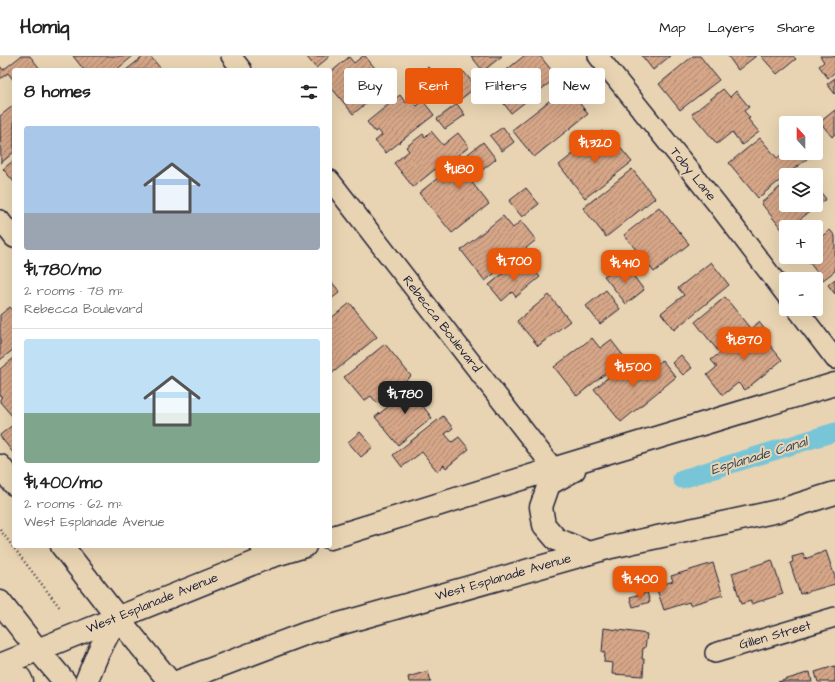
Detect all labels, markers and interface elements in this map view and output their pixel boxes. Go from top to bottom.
text: Homiq [20,14,70,41]
text: Map [659,18,686,38]
text: Layers [708,18,755,38]
text: Share [777,18,815,38]
chip: Buy [344,68,397,104]
chip: Rent [405,68,463,104]
chip: Filters [471,68,541,104]
chip: New [549,68,605,104]
text: 8 homes [24,80,91,104]
icon: filters [298,81,320,103]
north arrow [779,116,823,160]
map controls [779,116,823,316]
pin: $1,320 [562,130,628,164]
text: $1,320 [578,134,612,152]
street label: Toby Lane [665,143,720,205]
icon: home [136,152,208,224]
pin: $1,180 [426,156,492,190]
text: $1,180 [444,160,474,178]
button: layers [779,168,823,212]
button: + [779,220,823,264]
pin: $1,700 [481,248,547,282]
pin: $1,410 [592,250,658,284]
text: $1,700 [496,252,532,270]
text: $1,410 [610,254,640,272]
text: $1,780/mo [24,258,101,282]
street label: Rebecca Boulevard [398,272,486,376]
button: − [779,272,823,316]
text: 2 rooms · 78 m² [24,282,124,300]
text: Rebecca Boulevard [24,300,142,318]
pin: $1,870 [711,327,777,361]
text: $1,870 [726,331,762,349]
pin: $1,500 [600,354,666,388]
text: $1,500 [615,358,651,376]
icon: home [136,365,208,437]
pin: $1,780 [372,381,438,415]
text: $1,780 [387,385,423,403]
water label: Esplanade Canal [708,431,812,480]
text: $1,400/mo [24,471,102,495]
text: 2 rooms · 62 m² [24,495,123,513]
text: West Esplanade Avenue [24,513,165,531]
street label: West Esplanade Avenue [433,549,573,605]
pin: $1,400 [607,566,673,600]
street label: West Esplanade Avenue [83,568,221,638]
text: $1,400 [622,570,658,588]
street label: Gillen Street [737,616,814,654]

